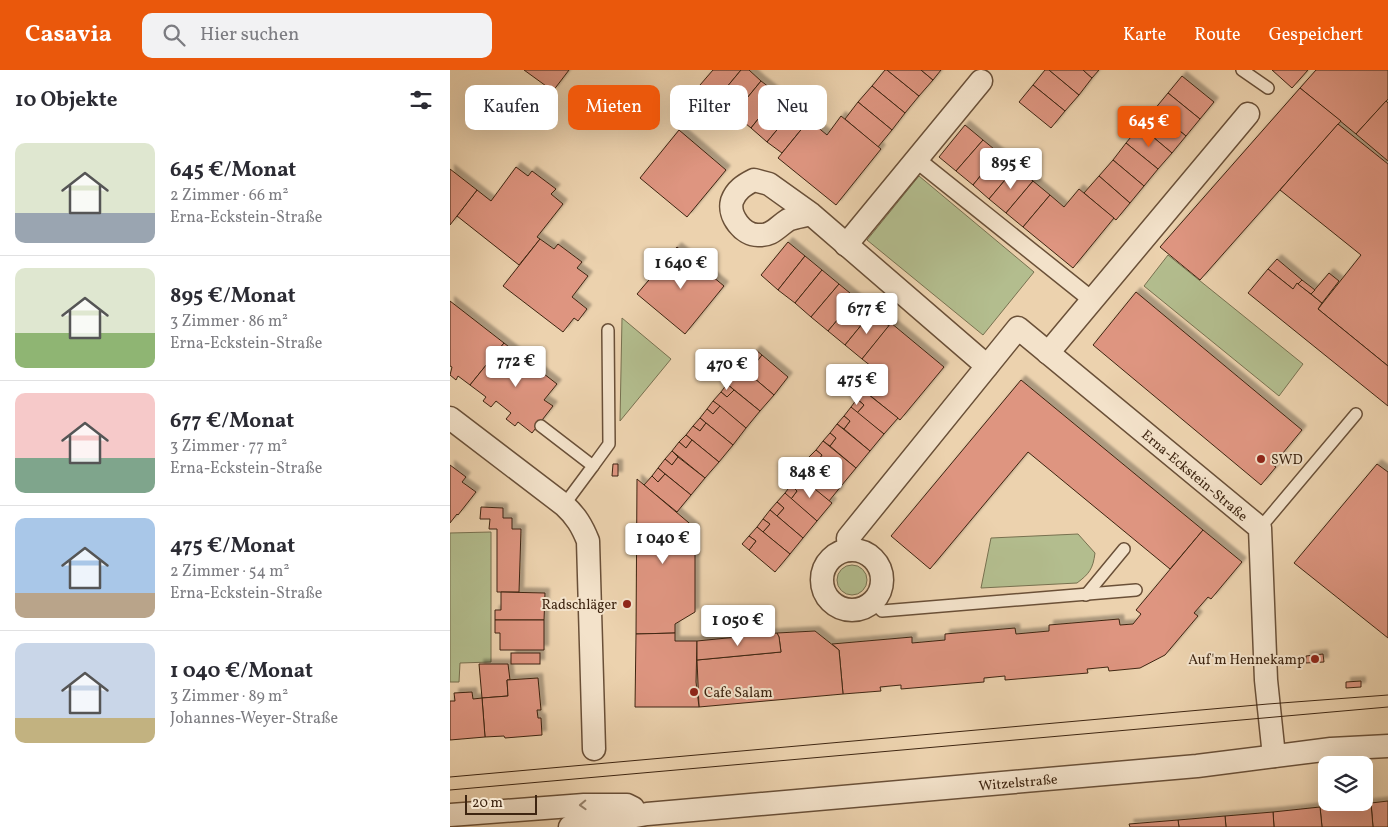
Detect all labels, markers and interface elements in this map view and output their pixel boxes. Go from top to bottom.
search box [142,13,492,58]
text: Casavia [25,18,112,52]
icon: search [160,21,188,49]
text: Hier suchen [200,22,299,48]
text: Karte [1123,23,1166,48]
text: Route [1194,23,1241,48]
text: Gespeichert [1269,23,1363,48]
chip: Kaufen [465,85,558,130]
chip: Mieten [568,85,660,130]
chip: Filter [670,85,748,130]
chip: Neu [758,85,827,130]
text: 10 Objekte [15,86,117,115]
icon: filters [407,86,435,114]
pin: 645 € [1114,106,1184,148]
text: 645 € [1129,111,1169,133]
pin: 895 € [976,148,1046,190]
text: 895 € [991,153,1031,175]
text: 645 €/Monat [170,156,296,185]
icon: home [55,163,115,223]
text: 2 Zimmer · 66 m² [170,185,288,207]
text: Erna-Eckstein-Straße [170,207,322,229]
pin: 1 640 € [635,248,727,290]
text: 1 640 € [655,253,707,275]
text: 895 €/Monat [170,282,296,311]
icon: home [55,288,115,348]
pin: 677 € [832,292,902,335]
text: 677 € [847,298,887,320]
text: 3 Zimmer · 86 m² [170,311,288,333]
text: Erna-Eckstein-Straße [170,333,322,355]
pin: 772 € [481,346,551,388]
pin: 470 € [692,348,762,391]
text: 772 € [497,351,535,373]
text: 470 € [706,354,748,376]
pin: 475 € [822,364,892,406]
text: 475 € [837,369,877,391]
text: 677 €/Monat [170,407,294,436]
icon: home [55,413,115,473]
street label: Erna-Eckstein-Straße [1137,426,1251,527]
text: 3 Zimmer · 77 m² [170,436,287,458]
place label: SWD [1271,451,1303,470]
marker: SWD [1255,453,1267,465]
pin: 848 € [775,456,845,499]
text: Erna-Eckstein-Straße [170,458,322,480]
text: 848 € [789,462,831,484]
pin: 1 040 € [617,522,709,565]
text: 1 040 € [636,528,690,550]
text: 475 €/Monat [170,532,295,561]
icon: home [55,538,115,598]
text: 2 Zimmer · 54 m² [170,561,289,583]
text: Erna-Eckstein-Straße [170,583,322,605]
place label: Radschläger [541,596,617,615]
marker: Radschläger [621,598,633,610]
pin: 1 050 € [692,604,784,647]
text: 1 050 € [712,610,764,632]
place label: Auf'm Hennekamp [1188,651,1305,670]
marker: Auf'm Hennekamp [1309,653,1321,665]
text: 1 040 €/Monat [170,657,313,686]
icon: home [55,663,115,723]
place label: Cafe Salam [704,684,773,703]
text: 3 Zimmer · 89 m² [170,686,288,708]
marker: Cafe Salam [688,686,700,698]
text: Johannes-Weyer-Straße [170,708,338,730]
map controls [1318,756,1373,811]
button: layers [1318,756,1373,811]
street label: Witzelstraße [978,771,1059,796]
scale bar [465,792,538,815]
text: 20 m [472,794,503,813]
one-way arrow [579,800,587,811]

